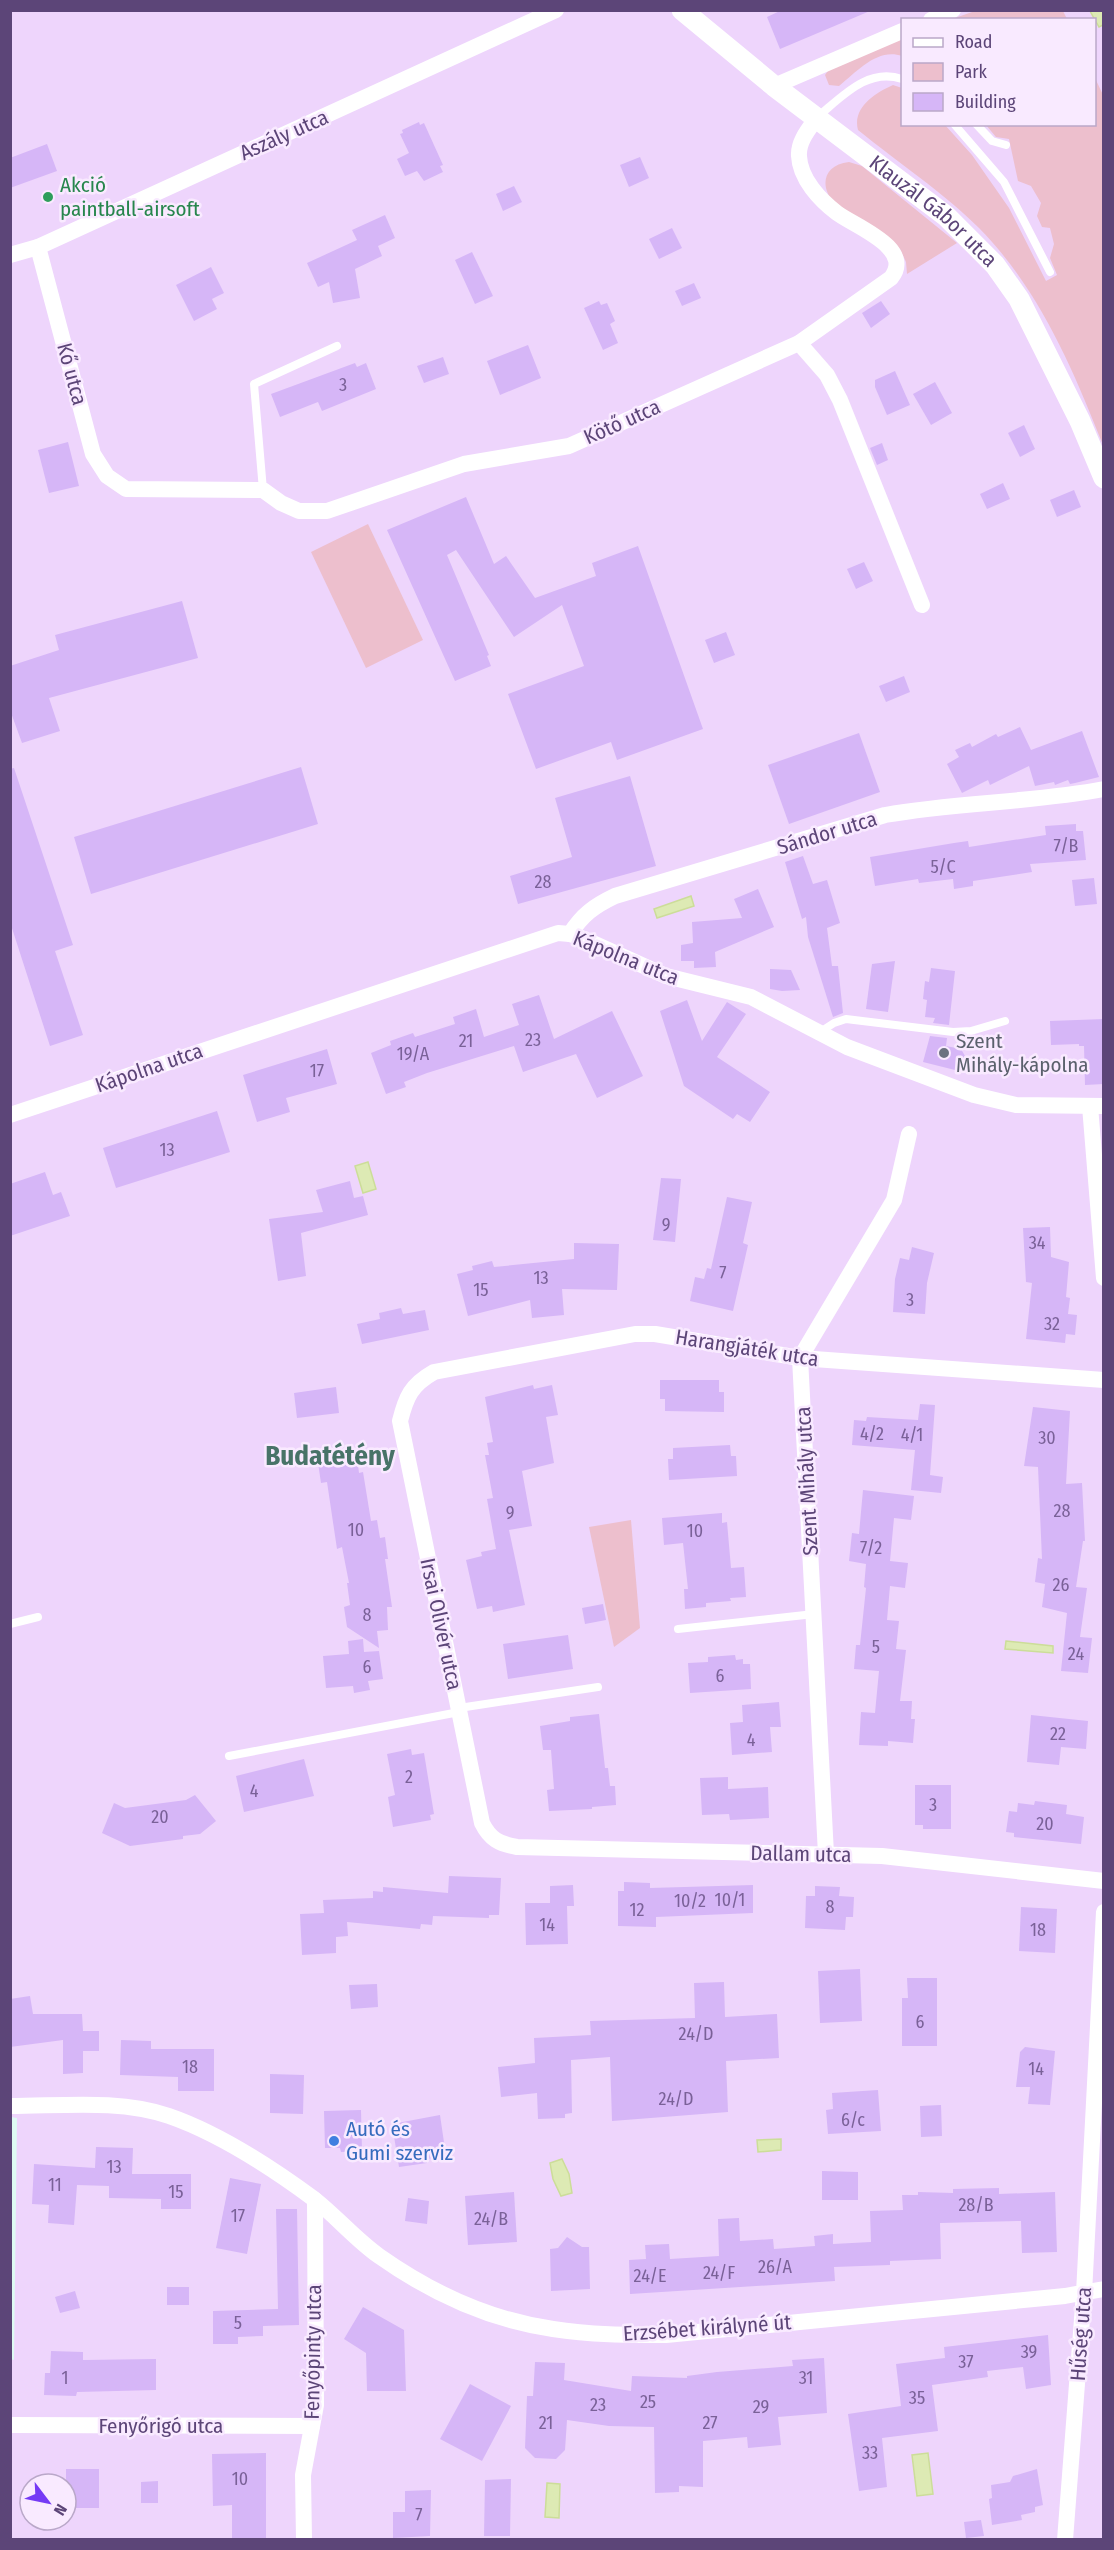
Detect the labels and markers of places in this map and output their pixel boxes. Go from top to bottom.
place label: Akció paintball-airsoft [60,172,200,222]
marker: Akció paintball-airsoft [41,190,55,204]
place label: Szent Mihály-kápolna [956,1028,1089,1078]
marker: Szent Mihály-kápolna [937,1046,951,1060]
place label: Autó és Gumi szerviz [346,2116,453,2166]
marker: Autó és Gumi szerviz [327,2134,341,2148]

